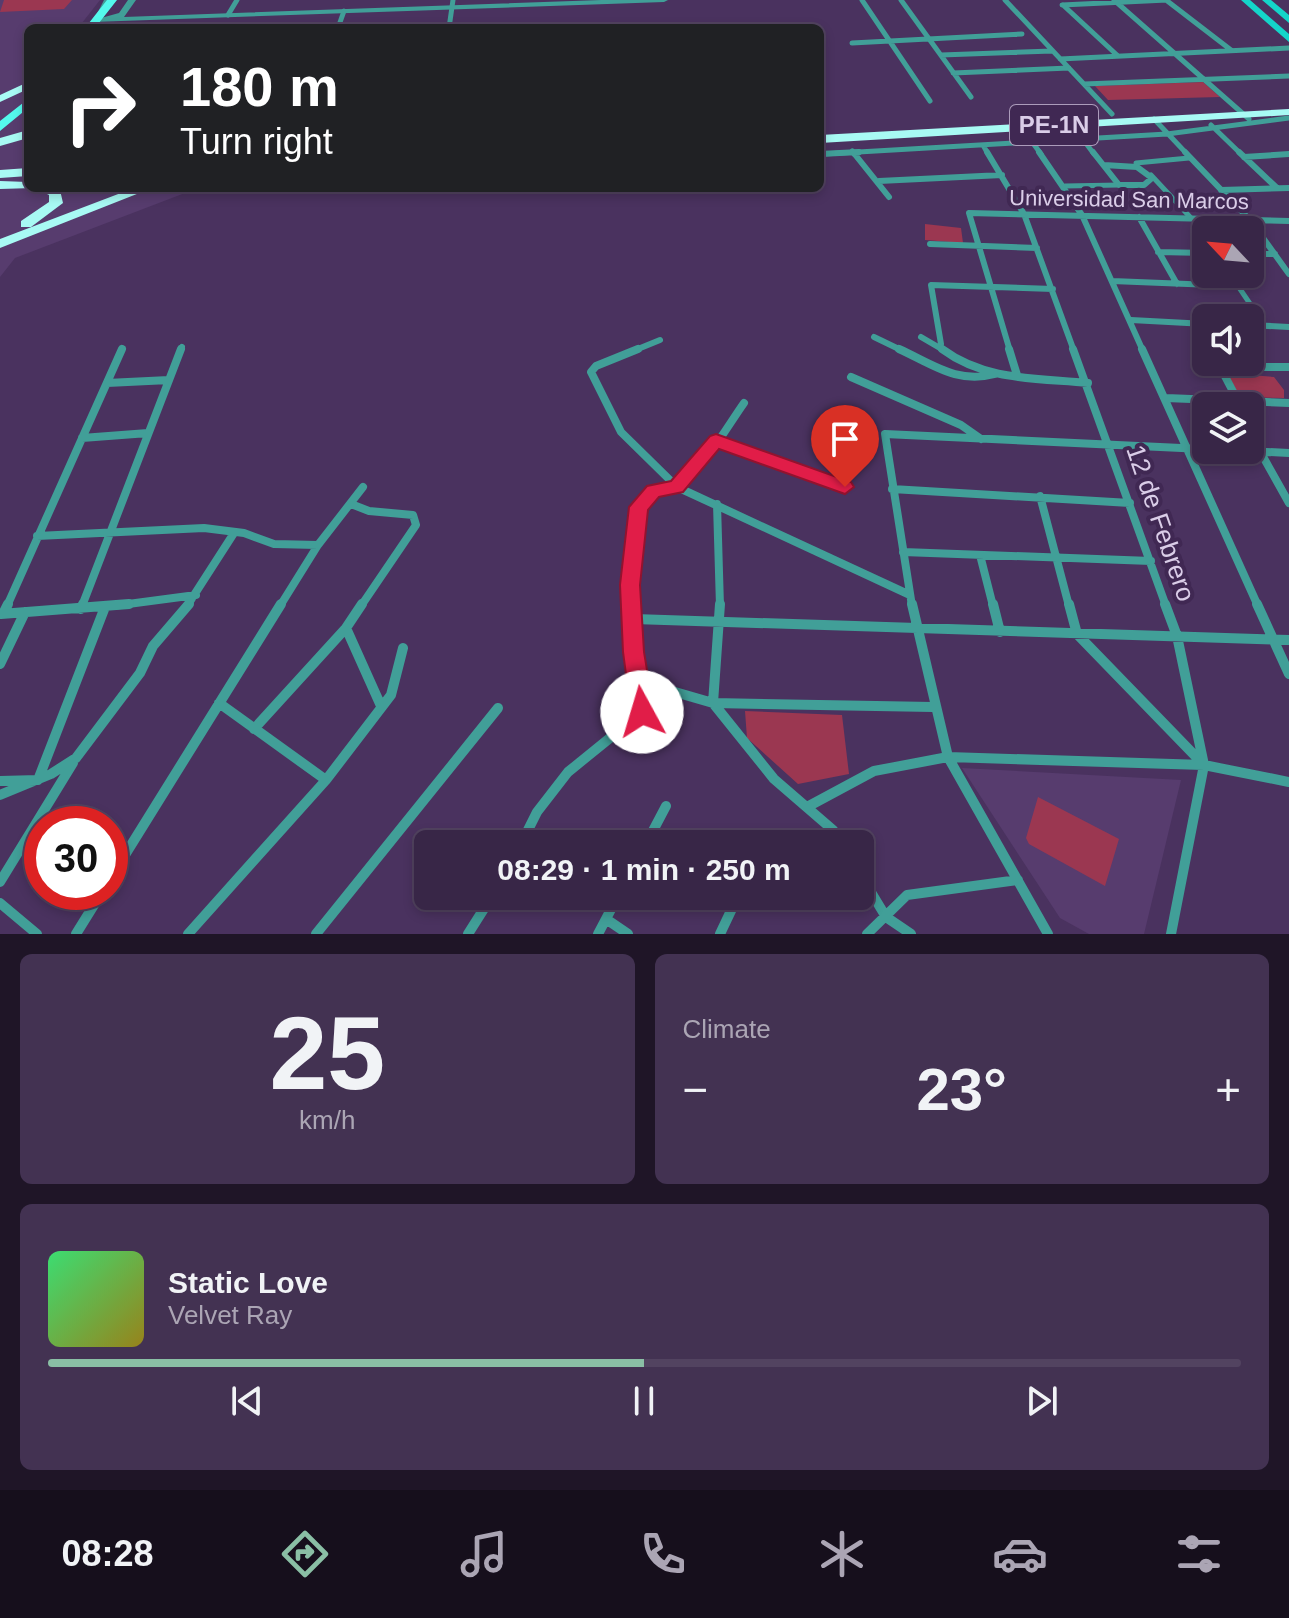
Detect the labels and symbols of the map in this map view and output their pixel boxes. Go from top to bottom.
road number: PE-1N [1010,105,1098,145]
street label: Universidad San Marcos [1009,185,1249,214]
north arrow [1192,216,1264,288]
pin [811,405,879,487]
street label: 12 de Febrero [1120,441,1202,605]
position arrow [600,670,684,754]
speed limit sign: 30 [24,806,128,910]

